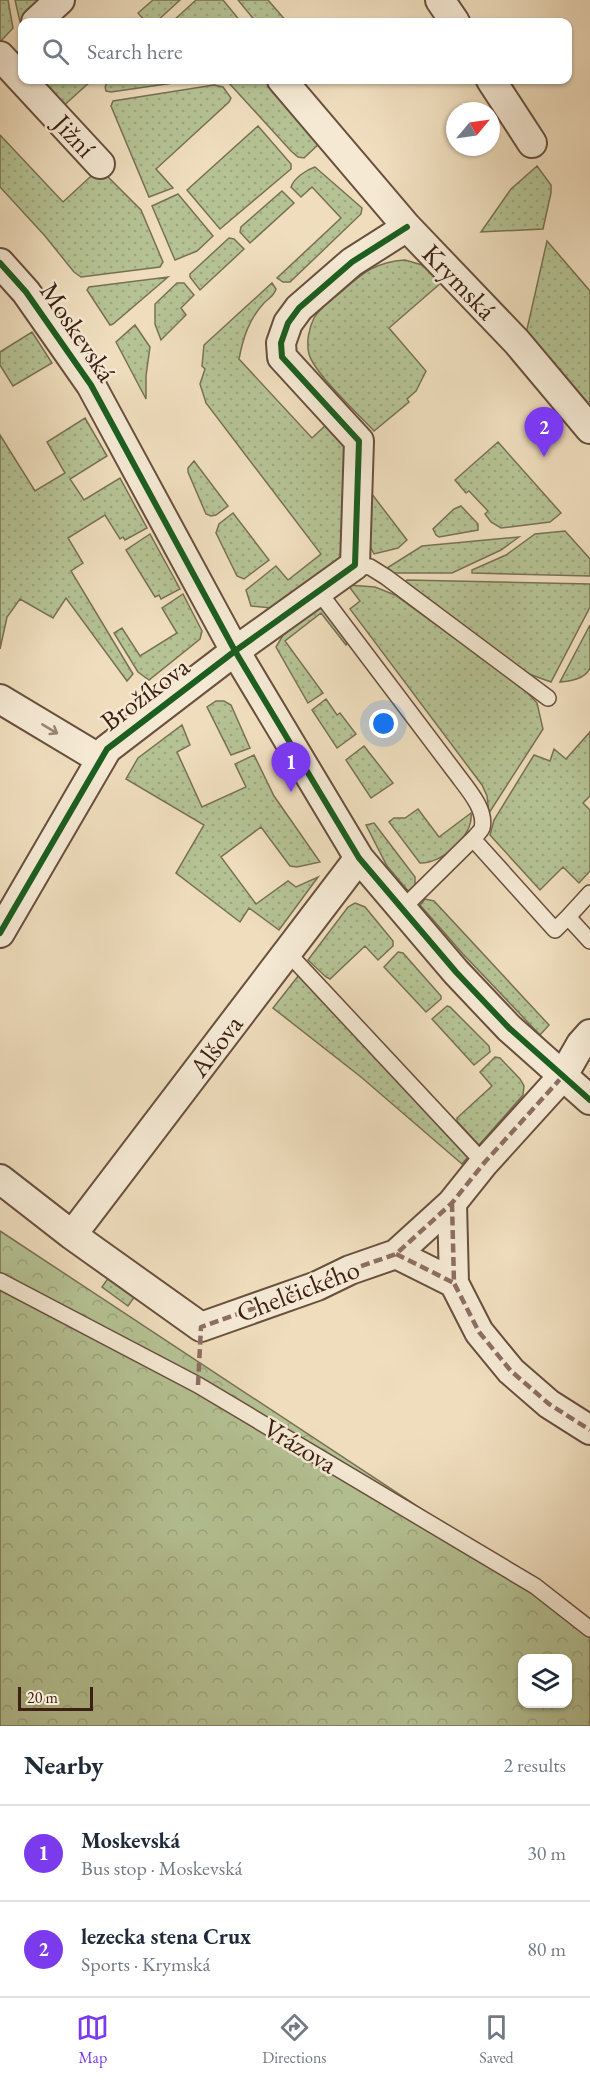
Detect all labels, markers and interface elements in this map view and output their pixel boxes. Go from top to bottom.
search box [18,18,572,84]
icon: search [39,35,72,68]
text: Search here [87,37,182,66]
north arrow [446,102,500,156]
street label: Jižní [44,105,103,165]
street label: Krymská [415,236,504,327]
street label: Moskevská [32,275,125,389]
pin: 2 [524,408,564,457]
street label: Brožíkova [93,649,196,738]
your location [369,709,398,738]
one-way arrow [41,724,58,736]
pin: 1 [272,742,310,792]
street label: Alšova [180,1007,250,1085]
street label: Chelčického [231,1251,364,1330]
street label: Vrázova [257,1410,344,1481]
map controls [518,1654,572,1708]
button: layers [518,1654,572,1708]
scale bar [18,1684,93,1712]
text: 20 m [27,1687,58,1708]
text: Nearby [24,1748,104,1782]
text: 2 results [503,1752,566,1778]
text: Moskevská [81,1826,180,1855]
text: 1 [38,1840,49,1866]
text: 30 m [527,1840,566,1866]
text: Bus stop · Moskevská [81,1855,243,1881]
text: lezecka stena Crux [81,1922,251,1951]
text: 2 [38,1936,49,1962]
text: 80 m [527,1936,566,1962]
text: Sports · Krymská [81,1951,210,1977]
tab: Map [76,2011,109,2068]
tab: Directions [262,2011,327,2068]
tab: Saved [479,2011,514,2068]

